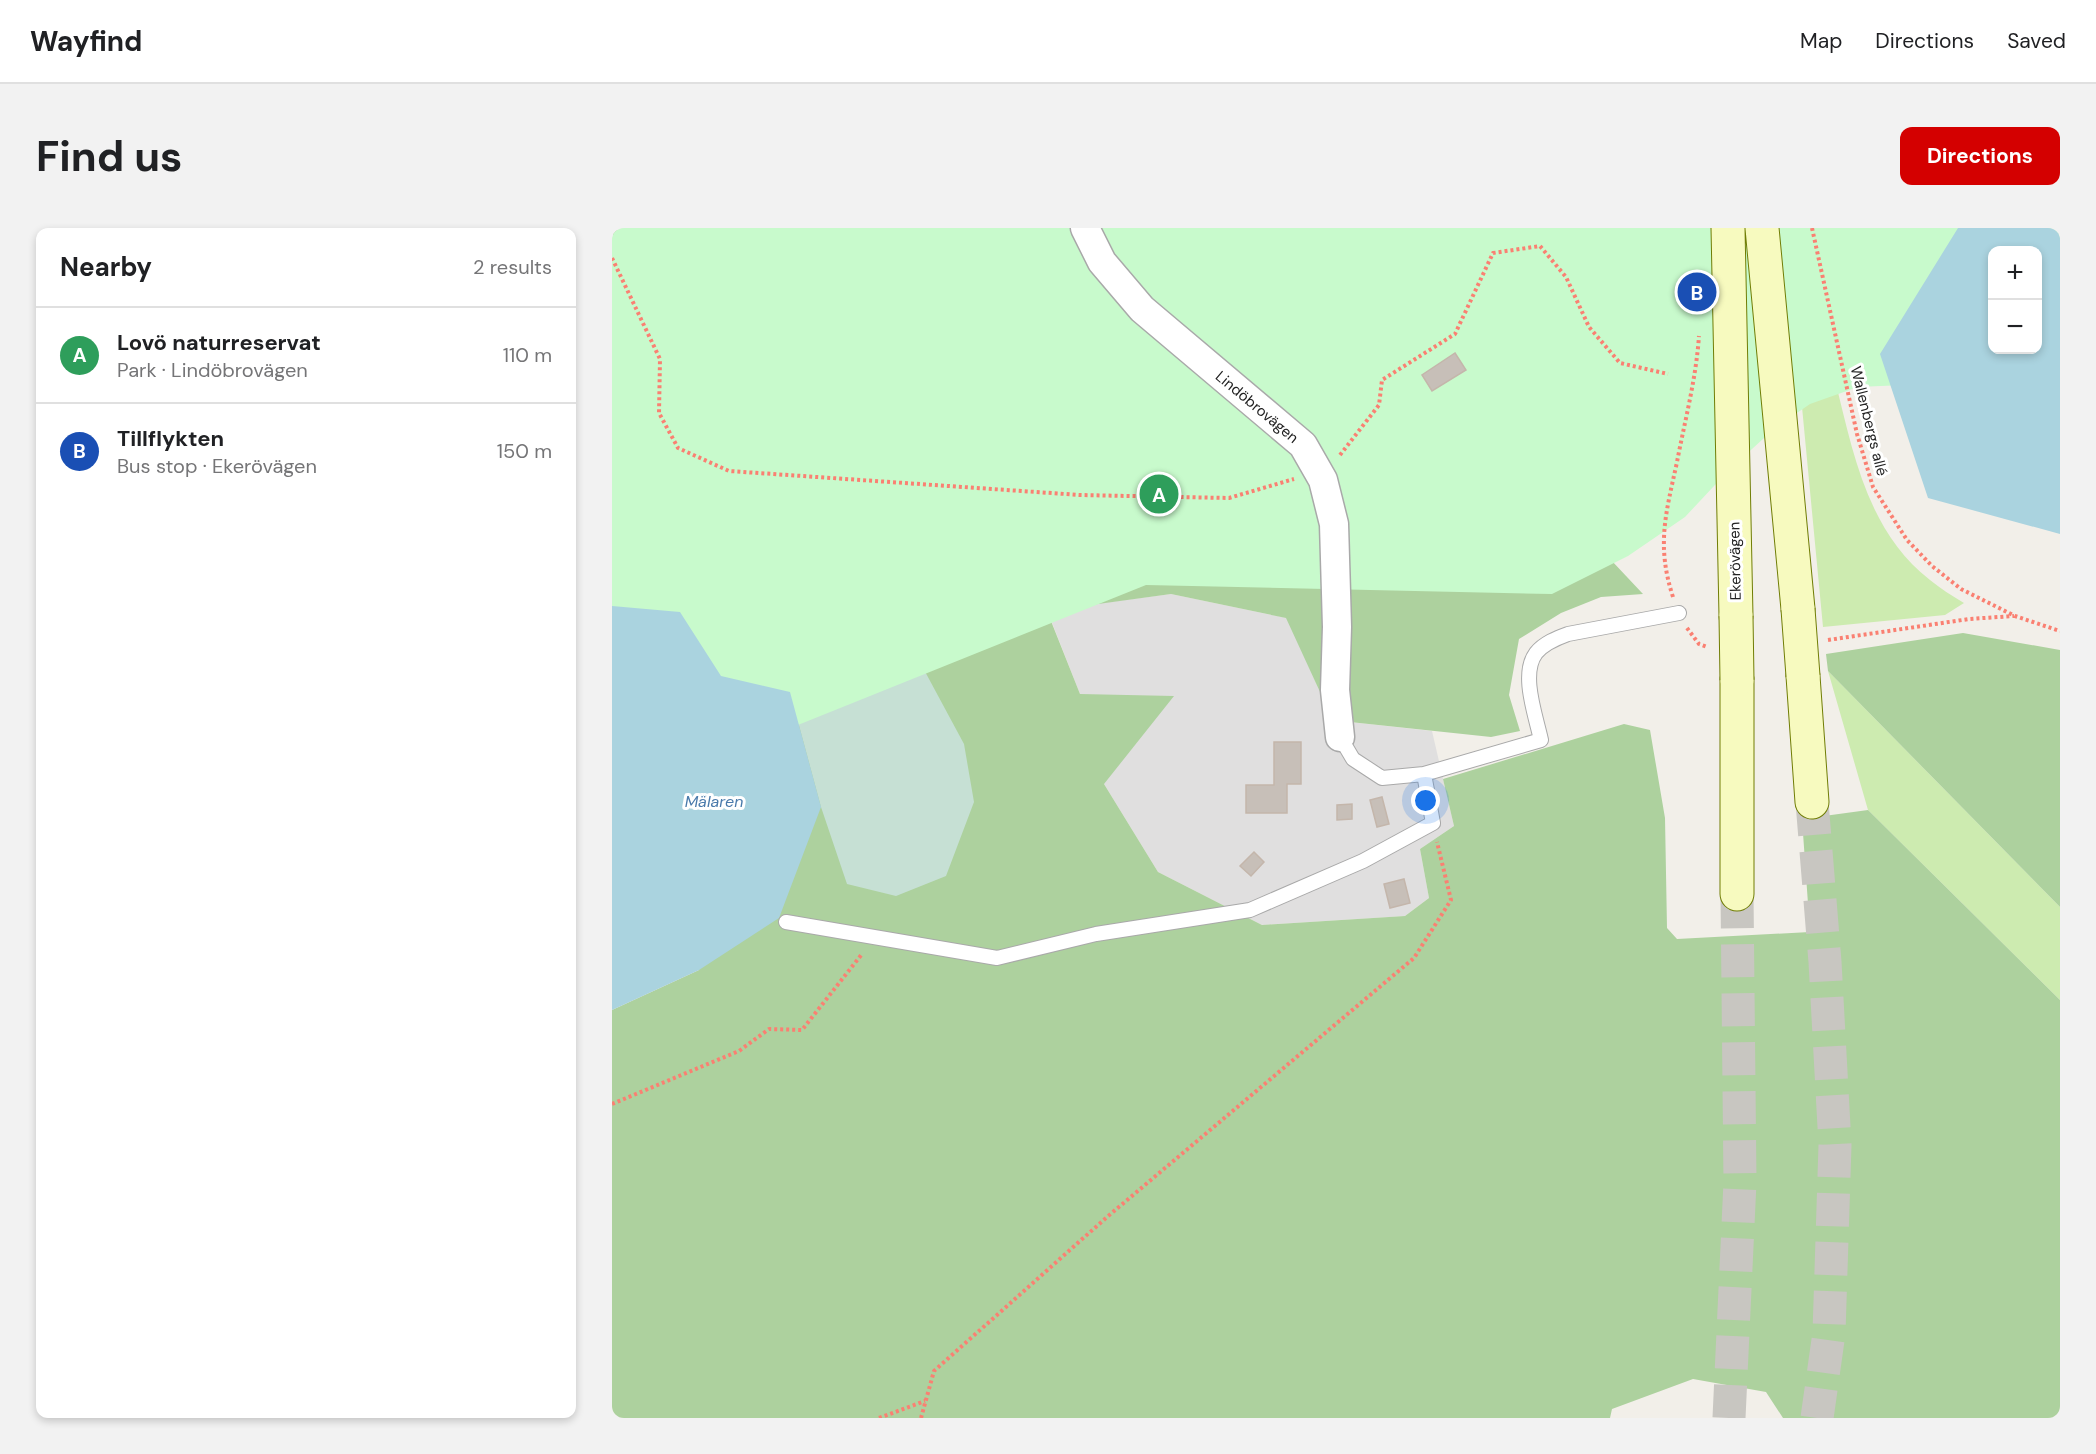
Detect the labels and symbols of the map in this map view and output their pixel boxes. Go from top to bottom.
pin: B [1678,270,1716,314]
street label: Wallenbergs allé [1846,364,1892,478]
street label: Lindöbrovägen [1211,366,1303,448]
pin: A [1140,472,1178,516]
street label: Ekerövägen [1724,521,1746,601]
your location [1411,786,1440,815]
water label: Mälaren [685,791,743,812]

